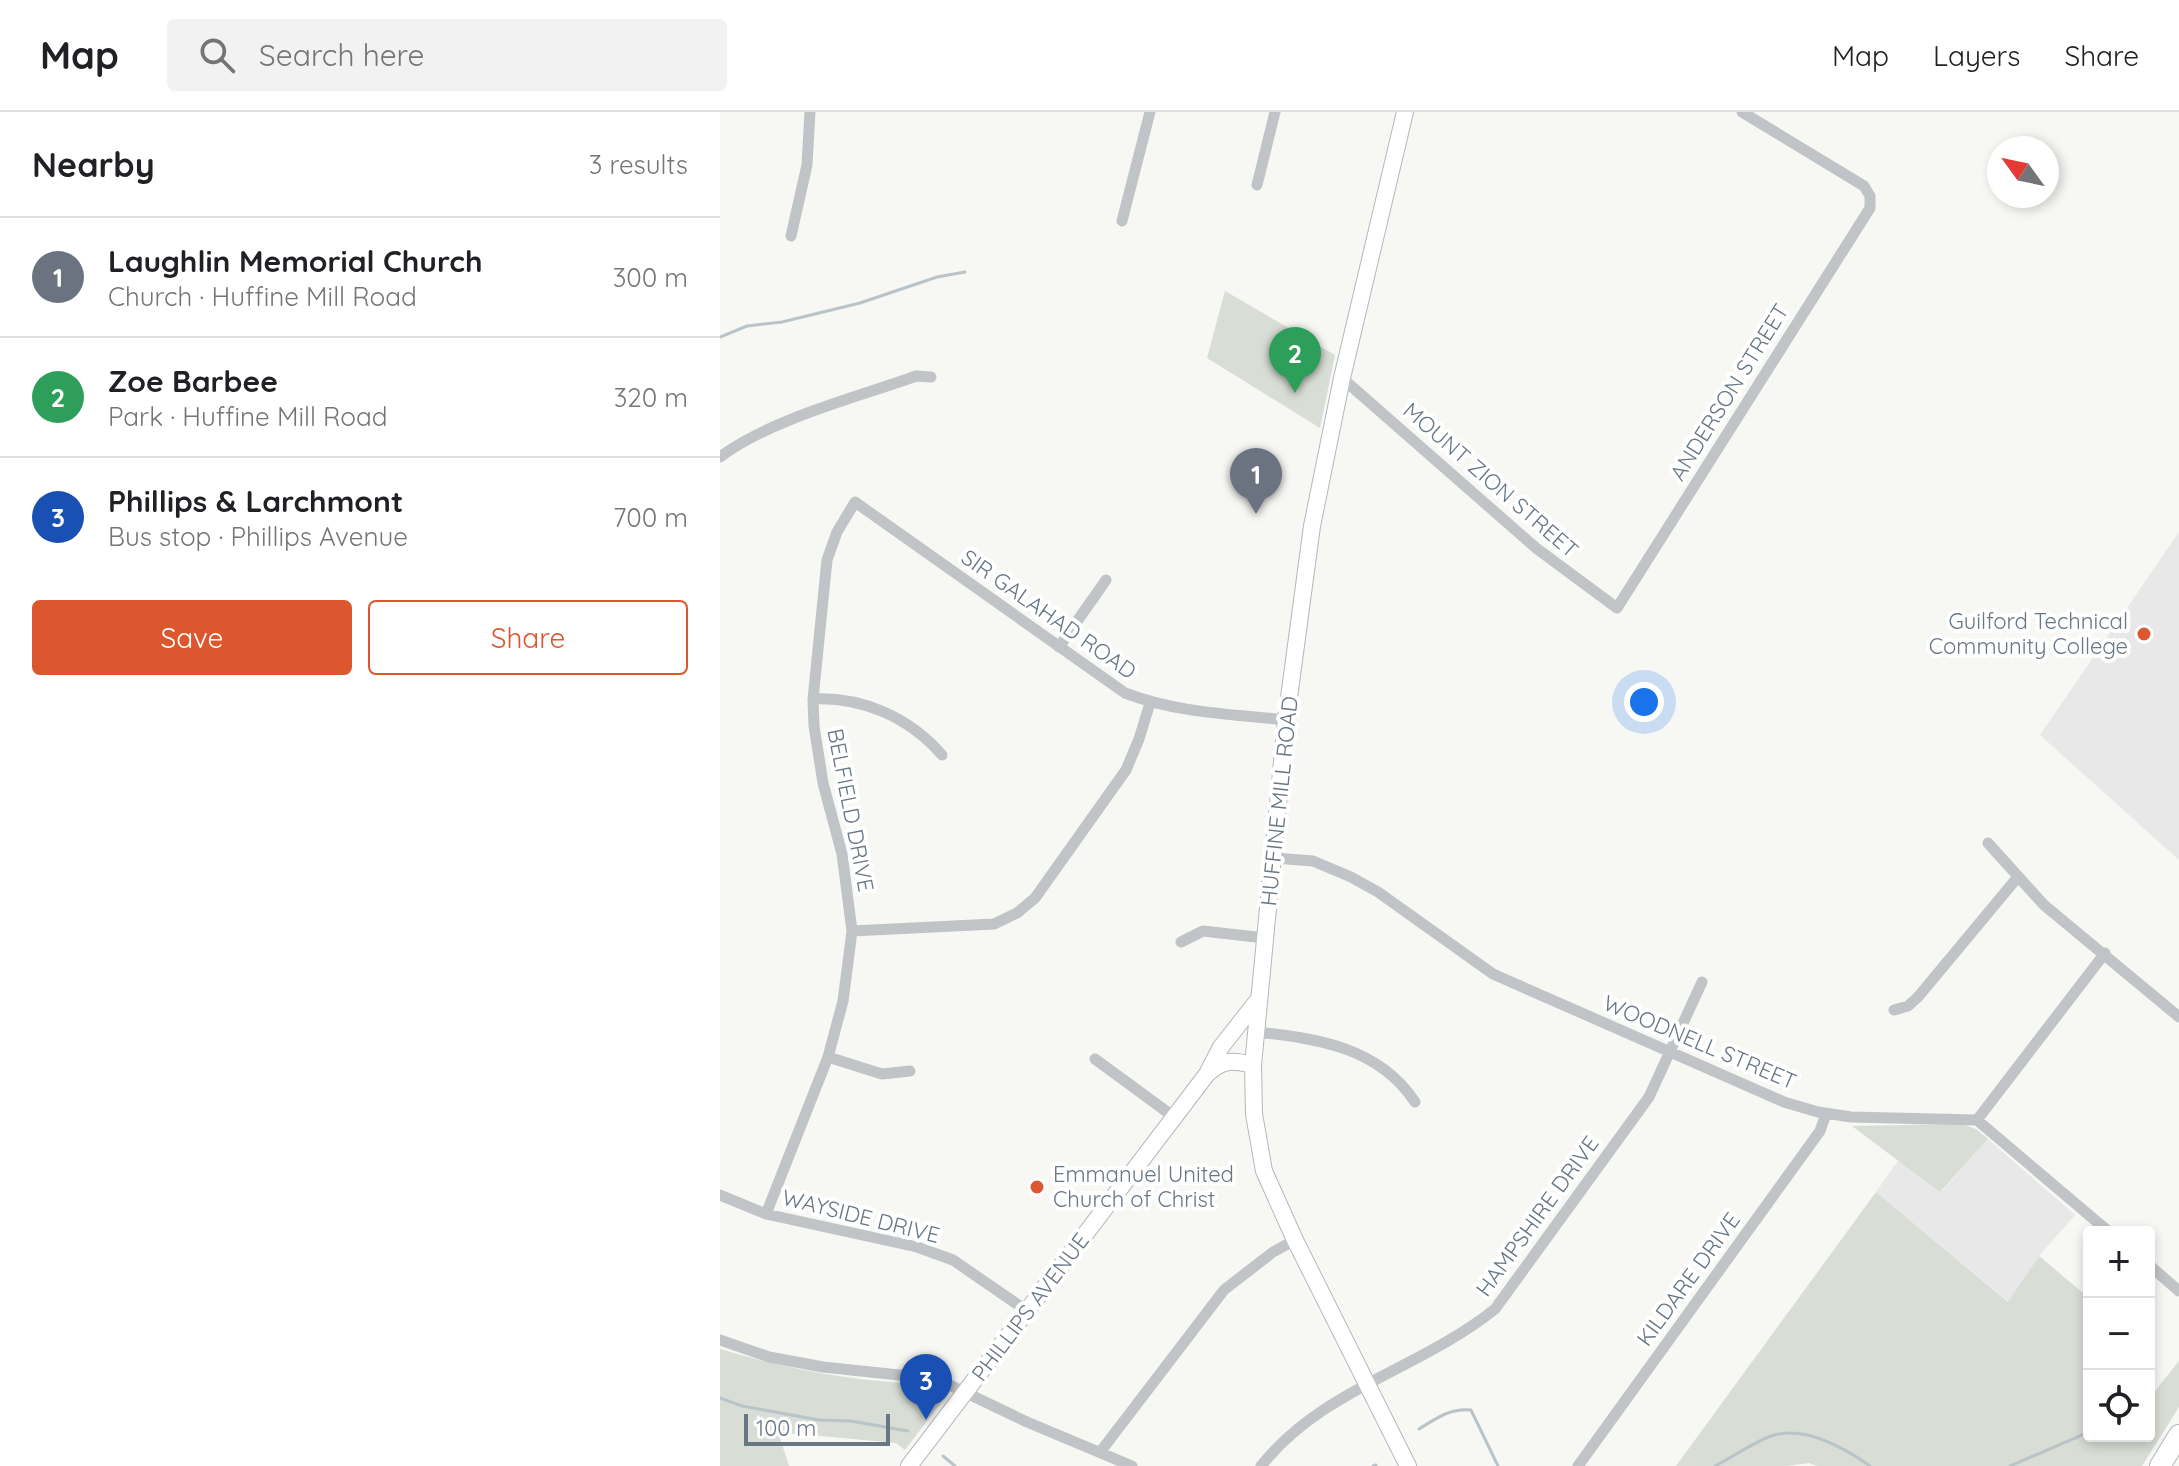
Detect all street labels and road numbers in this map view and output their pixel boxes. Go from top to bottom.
street label: ANDERSON STREET [1663,298,1795,486]
street label: MOUNT ZION STREET [1398,396,1584,564]
street label: SIR GALAHAD ROAD [956,543,1142,685]
street label: HUFFINE MILL ROAD [1254,695,1304,907]
street label: BELFIELD DRIVE [821,726,881,894]
street label: WOODNELL STREET [1599,989,1801,1095]
street label: HAMPSHIRE DRIVE [1469,1130,1605,1302]
street label: WAYSIDE DRIVE [779,1183,943,1249]
street label: KILDARE DRIVE [1630,1207,1746,1351]
street label: PHILLIPS AVENUE [965,1227,1095,1387]

